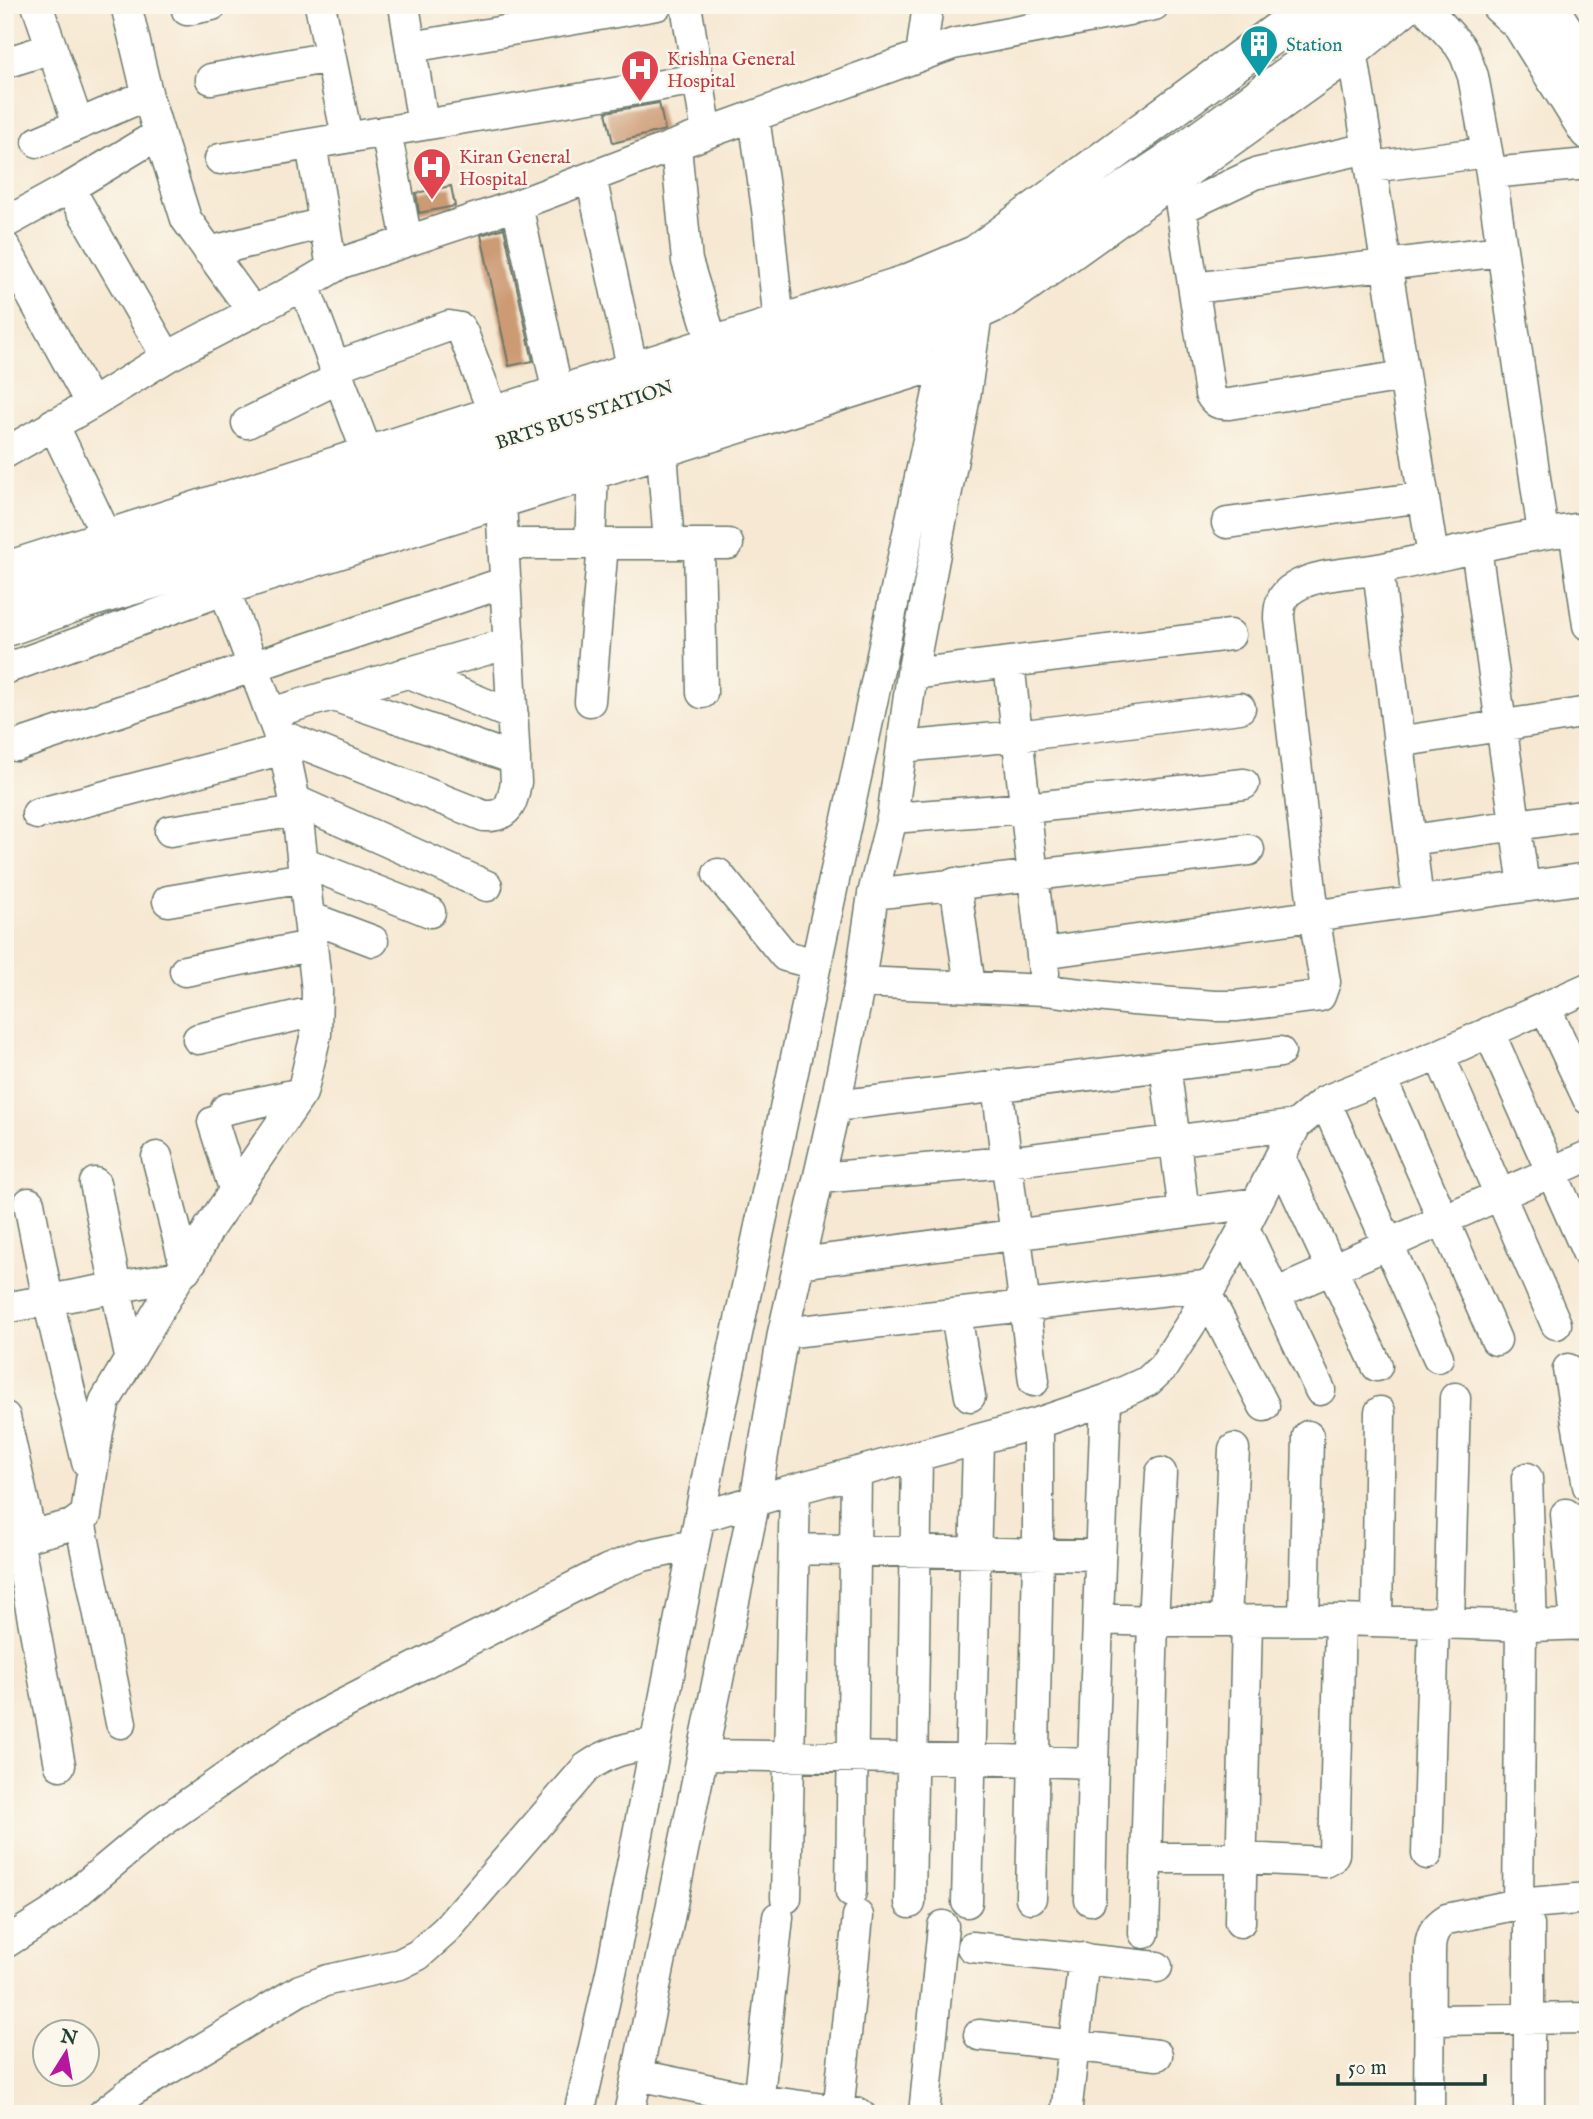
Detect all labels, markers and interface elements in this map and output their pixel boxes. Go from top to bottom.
building icon: Station [1238,23,1280,78]
place label: Station [1286,34,1342,58]
hospital icon: Krishna General Hospital [619,48,661,103]
place label: Krishna General Hospital [667,48,796,94]
hospital icon: Kiran General Hospital [411,146,453,201]
place label: Kiran General Hospital [459,146,571,192]
street label: BRTS BUS STATION [493,376,677,456]
north arrow [32,2018,102,2088]
text: N [58,2025,80,2052]
scale bar [1338,2042,1484,2086]
text: 50 m [1348,2055,1387,2082]

